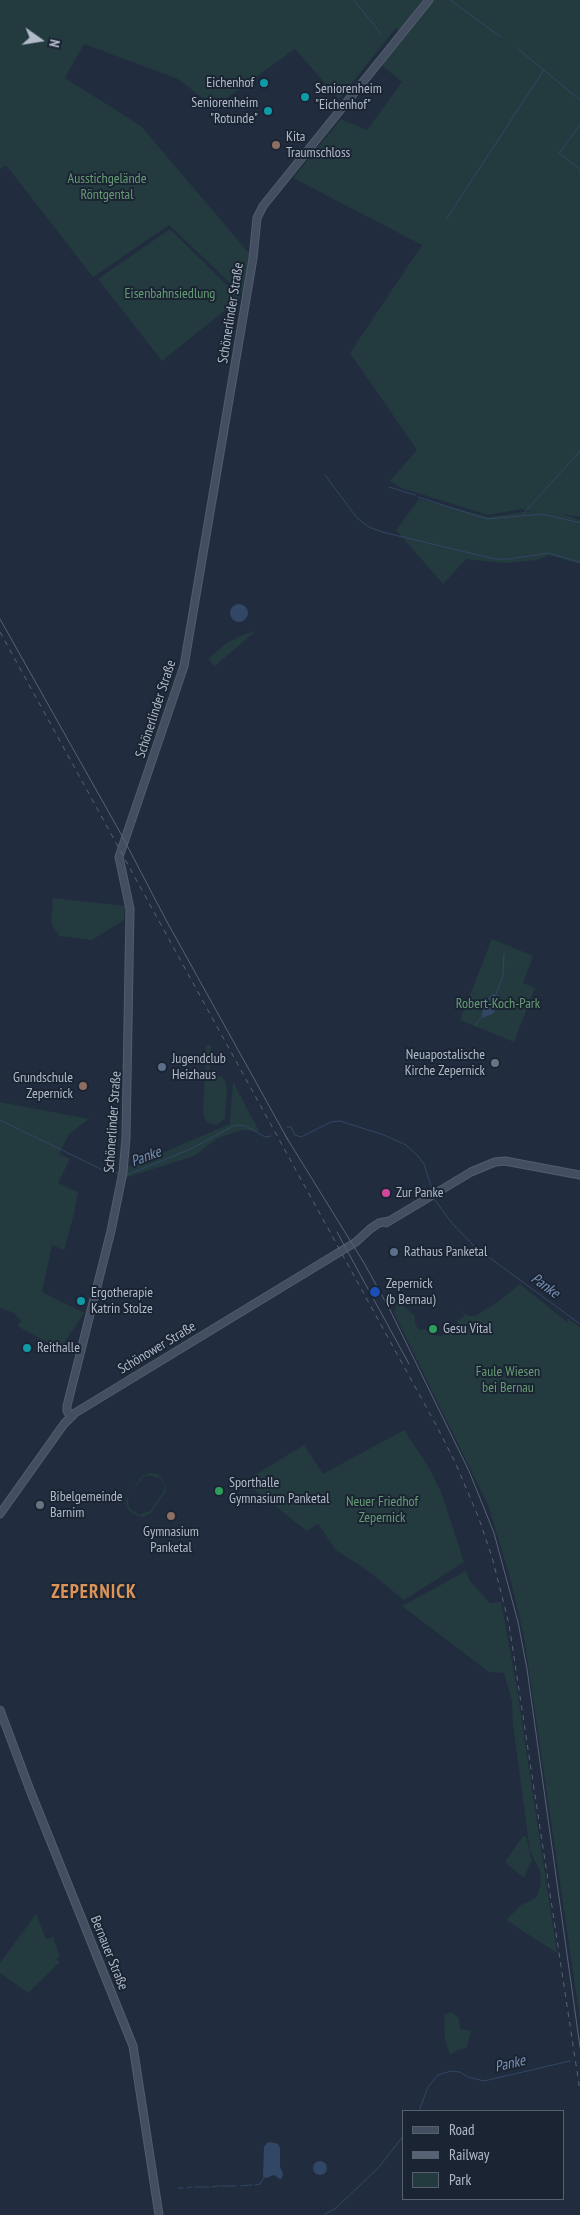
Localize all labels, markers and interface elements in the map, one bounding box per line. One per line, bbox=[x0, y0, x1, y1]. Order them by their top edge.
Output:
north arrow bbox=[15, 15, 65, 65]
text: N bbox=[45, 38, 64, 49]
place label: Eichenhof bbox=[206, 75, 254, 91]
marker: Eichenhof bbox=[258, 77, 270, 89]
place label: Seniorenheim "Eichenhof" bbox=[315, 81, 382, 114]
marker: Seniorenheim "Eichenhof" bbox=[299, 91, 311, 103]
place label: Seniorenheim "Rotunde" bbox=[191, 95, 258, 128]
marker: Seniorenheim "Rotunde" bbox=[262, 105, 274, 117]
place label: Kita Traumschloss bbox=[286, 129, 350, 162]
marker: Kita Traumschloss bbox=[270, 139, 282, 151]
park label: Ausstichgelände Röntgental bbox=[68, 171, 146, 203]
street label: Schönerlinder Straße bbox=[215, 261, 247, 365]
park label: Eisenbahnsiedlung bbox=[125, 286, 215, 302]
street label: Schönerlinder Straße bbox=[132, 658, 180, 760]
park label: Robert-Koch-Park bbox=[456, 996, 540, 1012]
place label: Neuapostalische Kirche Zepernick bbox=[405, 1047, 485, 1080]
place label: Jugendclub Heizhaus bbox=[172, 1051, 226, 1084]
marker: Neuapostalische Kirche Zepernick bbox=[489, 1057, 501, 1069]
marker: Jugendclub Heizhaus bbox=[156, 1061, 168, 1073]
place label: Grundschule Zepernick bbox=[13, 1070, 73, 1102]
street label: Schönerlinder Straße bbox=[101, 1071, 125, 1173]
marker: Grundschule Zepernick bbox=[77, 1080, 89, 1092]
water label: Panke bbox=[128, 1143, 164, 1171]
place label: Zur Panke bbox=[396, 1185, 444, 1201]
marker: Zur Panke bbox=[380, 1187, 392, 1199]
place label: Rathaus Panketal bbox=[404, 1244, 487, 1260]
marker: Rathaus Panketal bbox=[388, 1246, 400, 1258]
water label: Panke bbox=[527, 1270, 563, 1302]
place label: Zepernick (b Bernau) bbox=[386, 1276, 436, 1308]
place label: Ergotherapie Katrin Stolze bbox=[91, 1285, 153, 1318]
marker: Zepernick (b Bernau) bbox=[368, 1285, 382, 1299]
marker: Ergotherapie Katrin Stolze bbox=[75, 1295, 87, 1307]
street label: Schönower Straße bbox=[115, 1318, 199, 1378]
place label: Gesu Vital bbox=[443, 1321, 492, 1337]
marker: Gesu Vital bbox=[427, 1323, 439, 1335]
place label: Reithalle bbox=[37, 1340, 80, 1356]
marker: Reithalle bbox=[21, 1342, 33, 1354]
park label: Faule Wiesen bei Bernau bbox=[476, 1364, 540, 1396]
place label: Sporthalle Gymnasium Panketal bbox=[229, 1475, 329, 1508]
marker: Sporthalle Gymnasium Panketal bbox=[213, 1485, 225, 1497]
place label: Bibelgemeinde Barnim bbox=[50, 1489, 123, 1521]
park label: Neuer Friedhof Zepernick bbox=[346, 1494, 418, 1526]
marker: Bibelgemeinde Barnim bbox=[34, 1499, 46, 1511]
marker: Gymnasium Panketal bbox=[165, 1510, 177, 1522]
place label: Gymnasium Panketal bbox=[143, 1524, 199, 1556]
district label: ZEPERNICK bbox=[50, 1582, 138, 1604]
street label: Bernauer Straße bbox=[87, 1913, 131, 1993]
water label: Panke bbox=[493, 2052, 527, 2076]
legend bbox=[402, 2110, 565, 2200]
text: Road bbox=[449, 2120, 475, 2139]
text: Railway bbox=[449, 2145, 489, 2164]
text: Park bbox=[449, 2170, 471, 2189]

